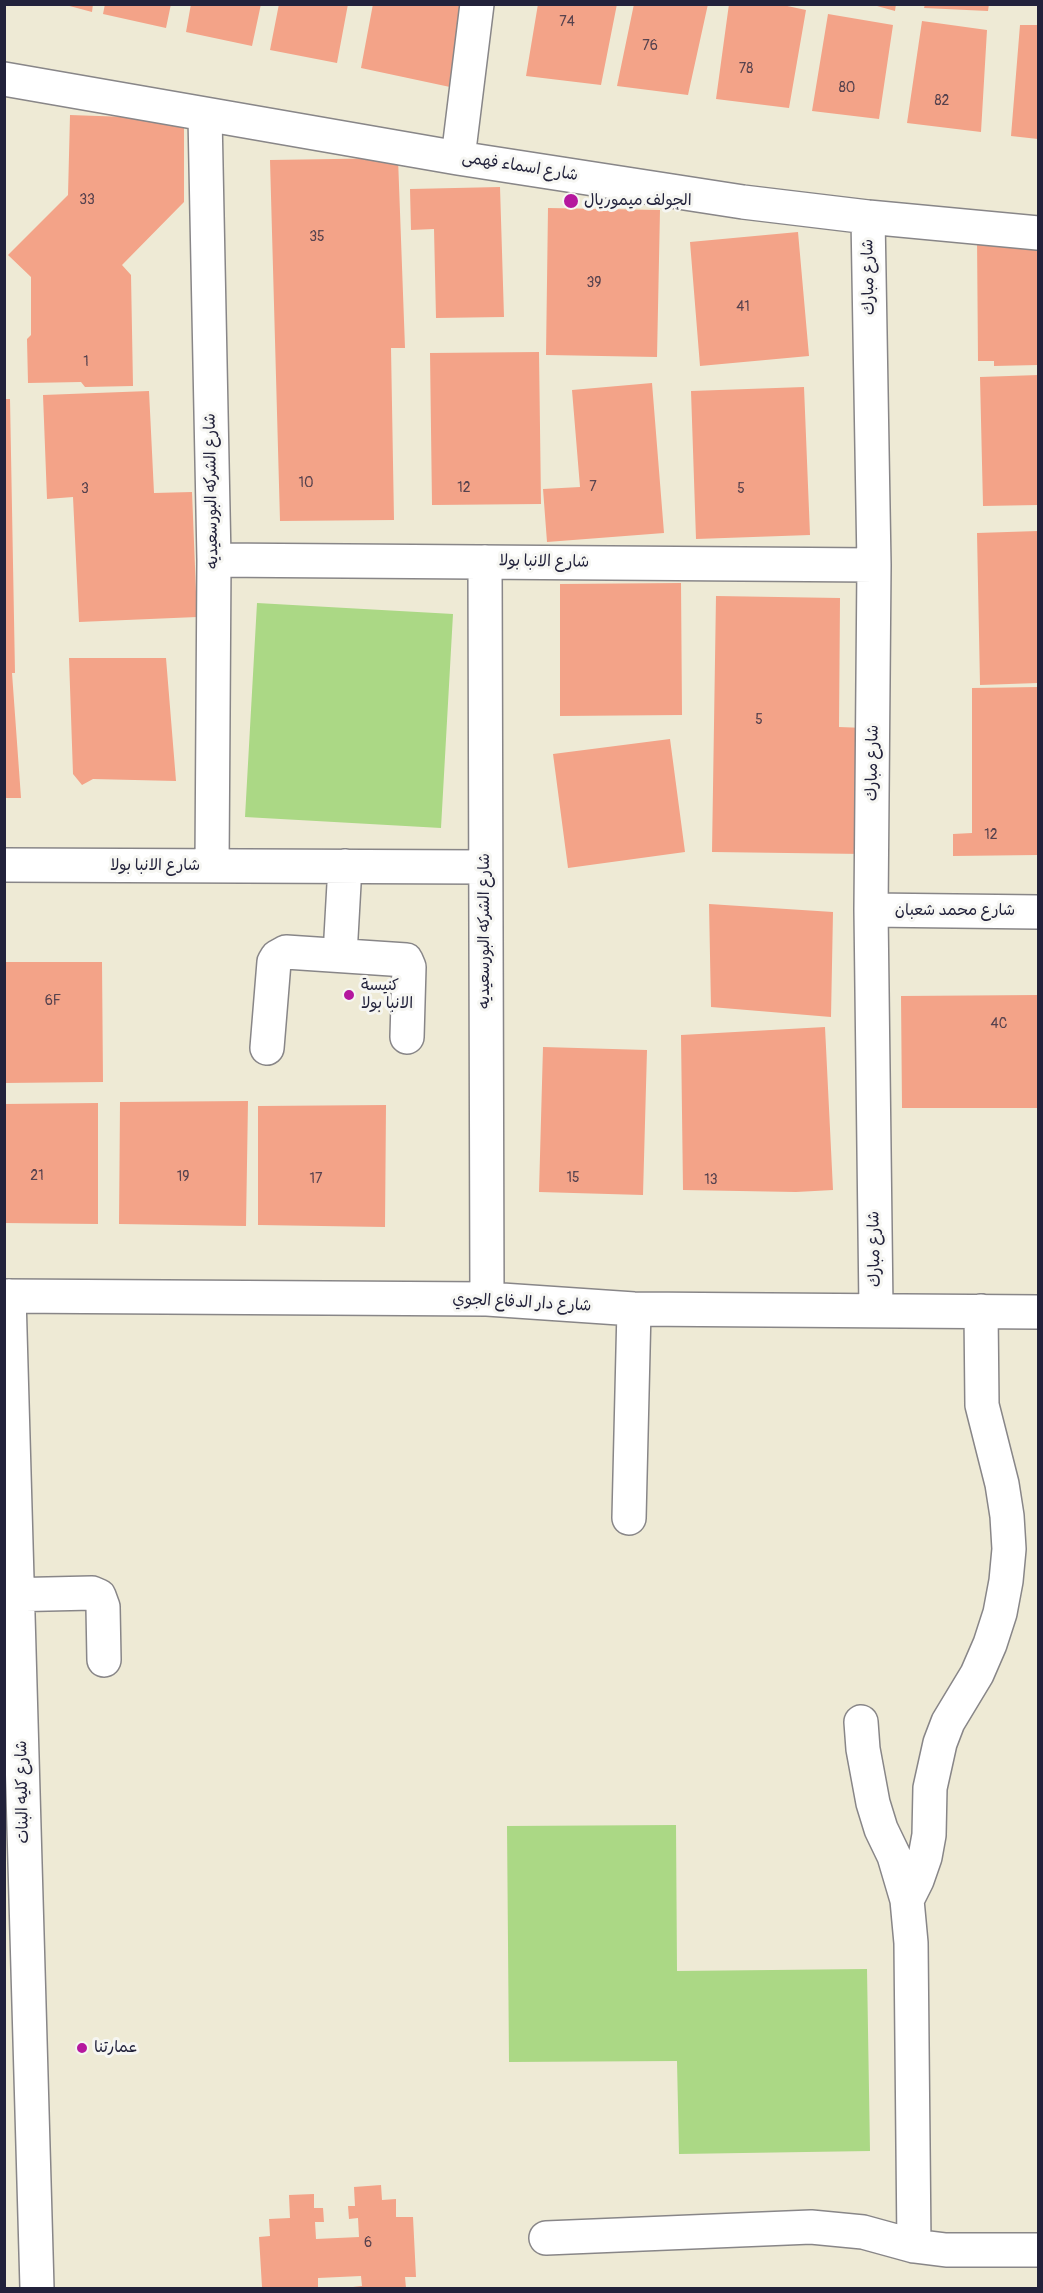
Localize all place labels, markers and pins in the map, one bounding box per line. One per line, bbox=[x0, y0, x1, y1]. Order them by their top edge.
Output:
place label: الجولف ميموريال bbox=[584, 191, 692, 211]
marker: الجولف ميموريال bbox=[562, 192, 580, 210]
place label: كنيسة الانبا بولا bbox=[361, 976, 413, 1014]
marker: كنيسة الانبا بولا bbox=[342, 988, 356, 1002]
place label: عمارتنا bbox=[94, 2038, 138, 2058]
marker: عمارتنا bbox=[75, 2041, 89, 2055]

